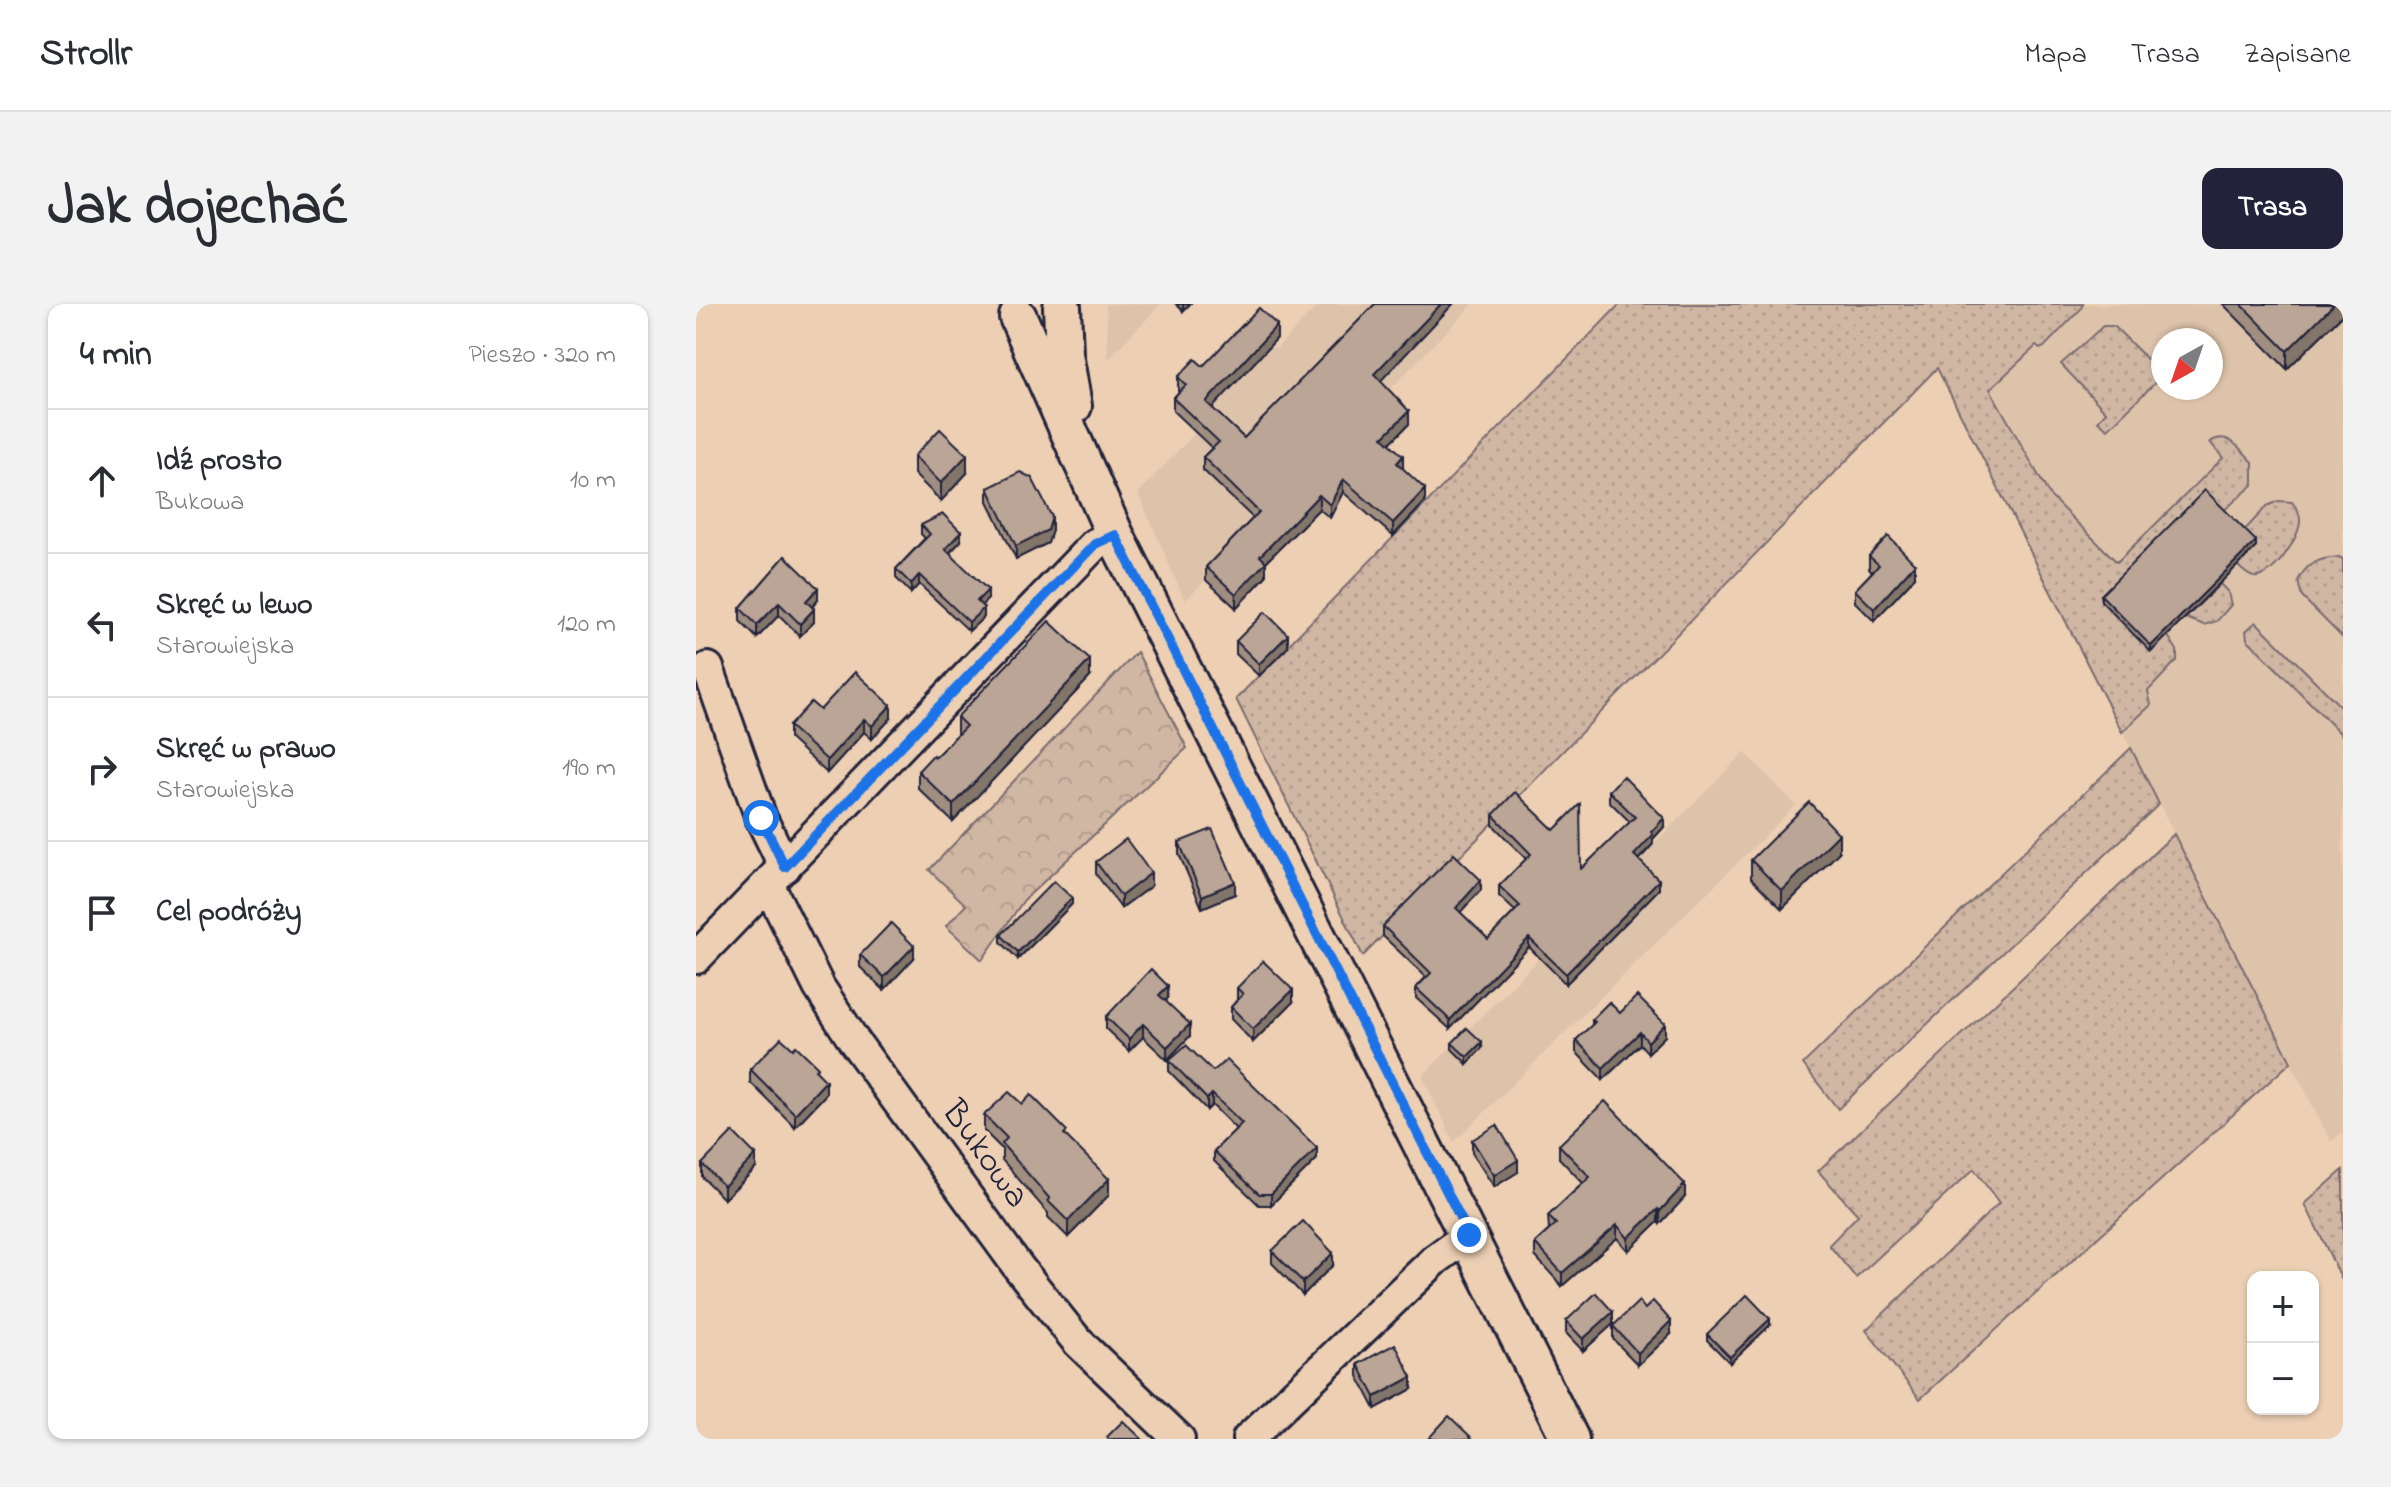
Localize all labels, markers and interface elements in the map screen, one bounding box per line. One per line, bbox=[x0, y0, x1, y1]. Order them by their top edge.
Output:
text: Strollr bbox=[40, 27, 132, 83]
text: Mapa bbox=[2024, 35, 2087, 76]
text: Trasa bbox=[2131, 35, 2200, 76]
text: Zapisane bbox=[2244, 35, 2351, 76]
text: Jak dojechać bbox=[48, 168, 346, 249]
button: Trasa bbox=[2202, 168, 2343, 249]
north arrow bbox=[2151, 328, 2223, 400]
text: 4 min bbox=[80, 331, 152, 381]
text: Pieszo · 320 m bbox=[468, 337, 616, 375]
text: Idź prosto bbox=[156, 440, 282, 484]
icon: ahead bbox=[80, 459, 124, 503]
text: 10 m bbox=[570, 462, 616, 500]
text: Bukowa bbox=[156, 484, 244, 522]
text: Skręć w lewo bbox=[156, 584, 313, 628]
icon: left bbox=[80, 603, 124, 647]
text: 120 m bbox=[557, 606, 616, 644]
text: Starowiejska bbox=[156, 628, 294, 666]
text: Skręć w prawo bbox=[156, 728, 336, 772]
icon: right bbox=[80, 747, 124, 791]
text: 190 m bbox=[562, 750, 616, 788]
text: Starowiejska bbox=[156, 772, 294, 810]
route start bbox=[743, 800, 779, 836]
icon: arrive bbox=[80, 891, 124, 935]
text: Cel podróży bbox=[156, 891, 301, 935]
street label: Bukowa bbox=[926, 1089, 1041, 1220]
route end bbox=[1451, 1217, 1487, 1253]
map controls bbox=[2247, 1271, 2319, 1415]
button: + bbox=[2247, 1271, 2319, 1343]
button: − bbox=[2247, 1343, 2319, 1415]

